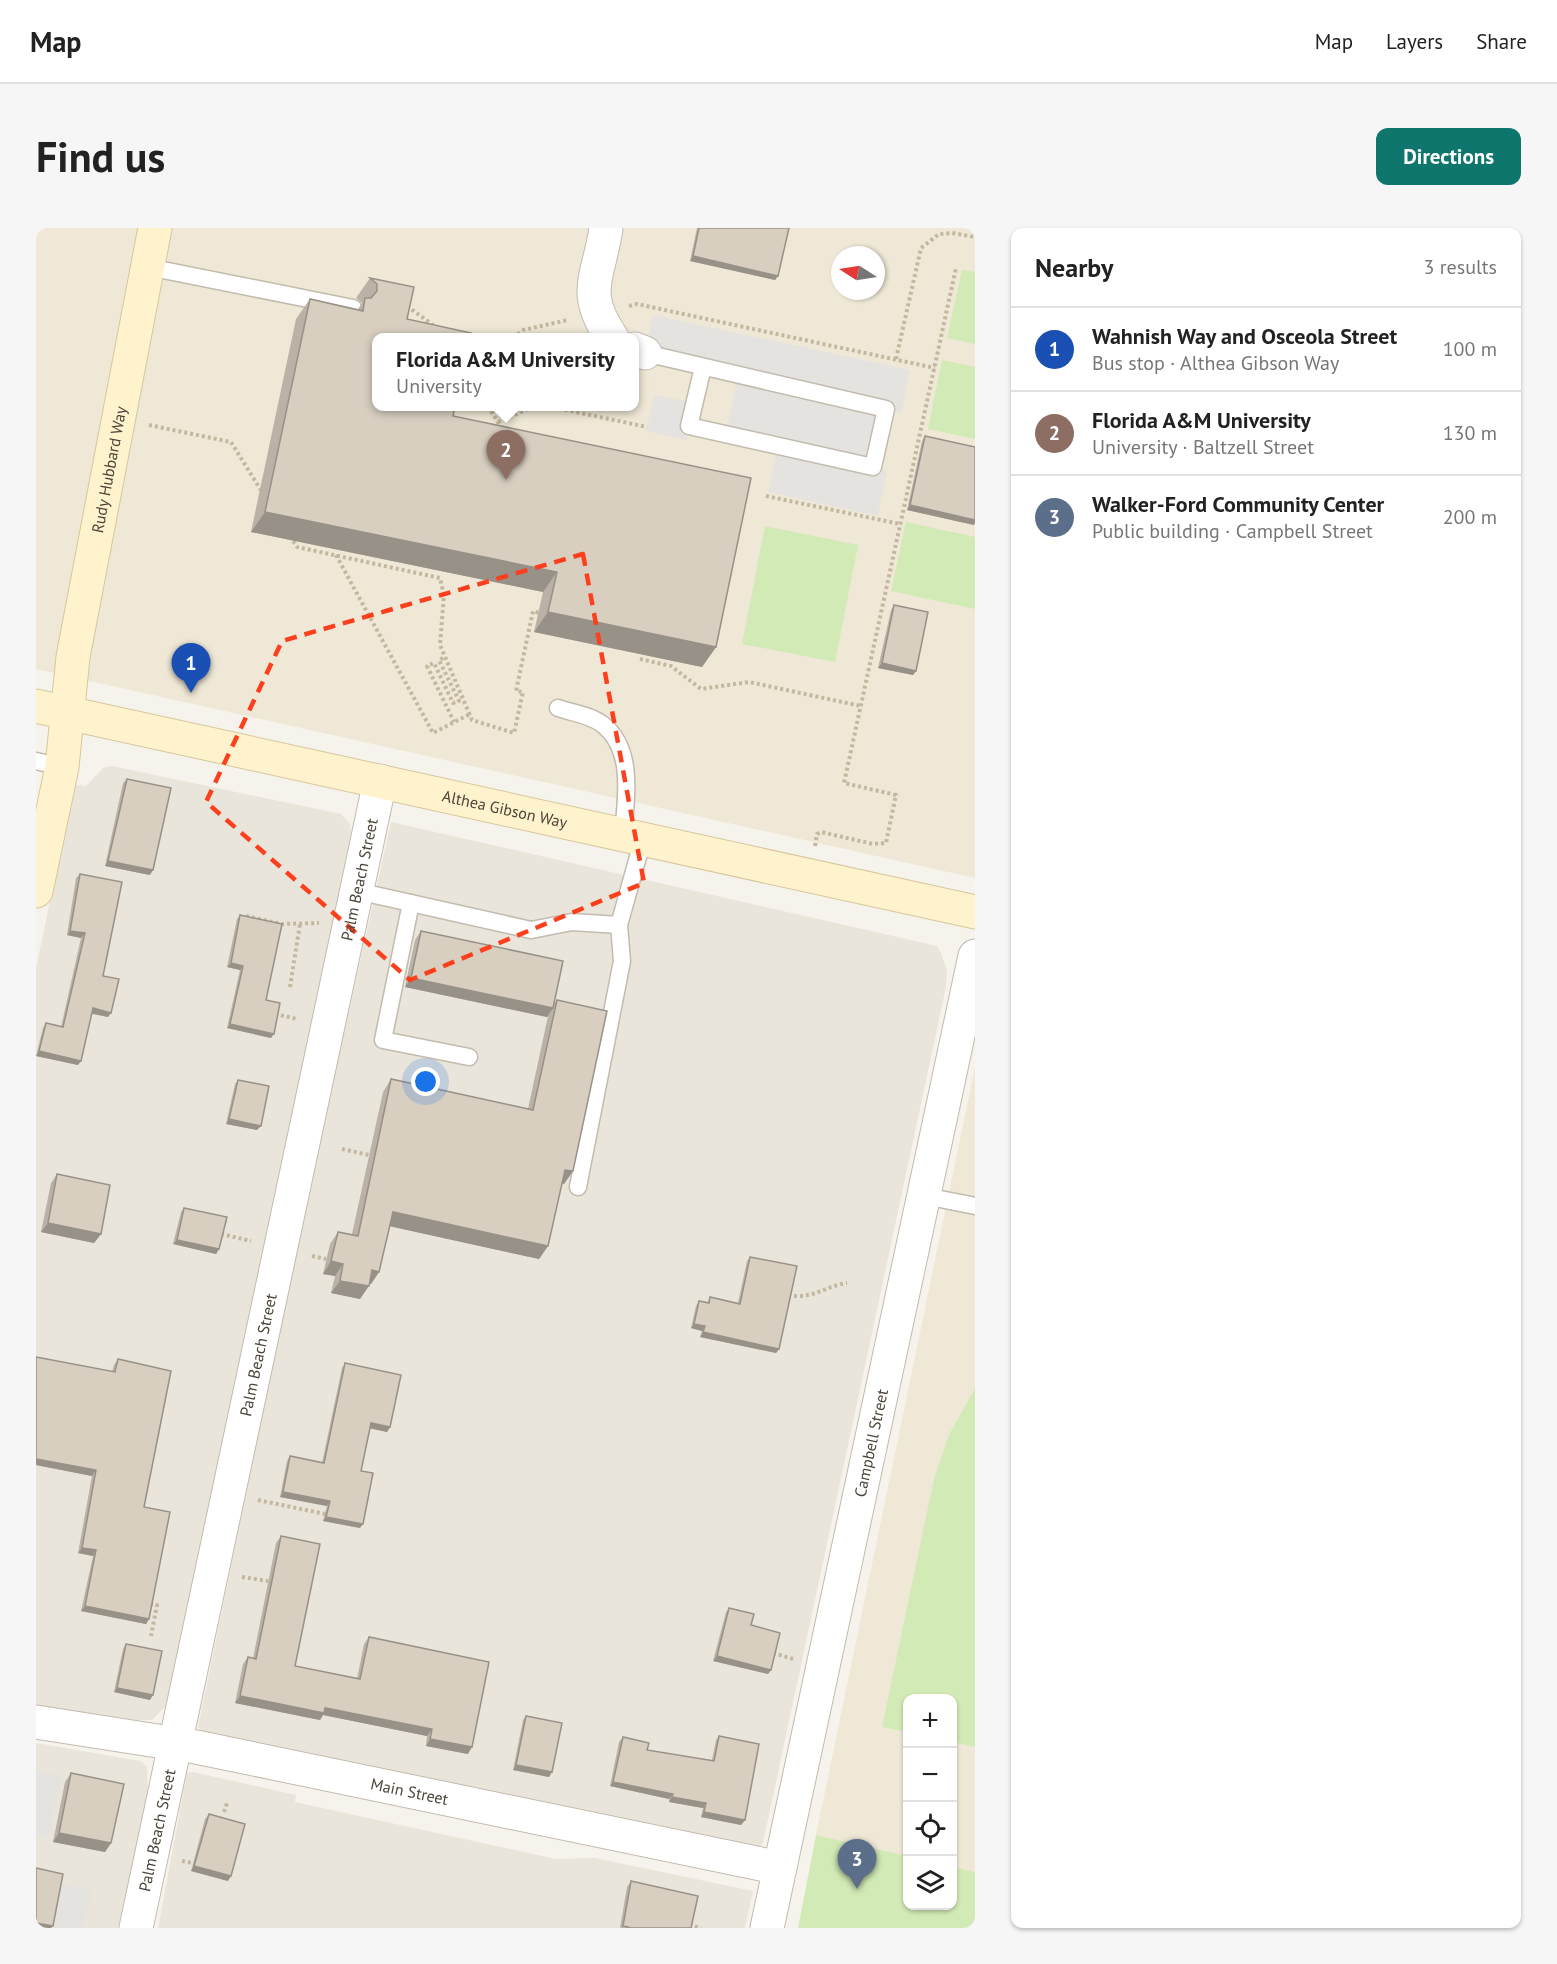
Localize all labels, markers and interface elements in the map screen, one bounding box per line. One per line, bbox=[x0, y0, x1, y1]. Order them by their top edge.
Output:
text: Map bbox=[30, 23, 81, 60]
text: Map bbox=[1315, 28, 1353, 55]
text: Layers bbox=[1386, 28, 1443, 55]
text: Share bbox=[1476, 28, 1527, 55]
button: Directions bbox=[1376, 128, 1521, 185]
text: Find us bbox=[36, 129, 165, 184]
north arrow bbox=[831, 246, 885, 300]
text: Nearby bbox=[1035, 251, 1113, 284]
text: 3 results bbox=[1424, 254, 1497, 280]
text: Wahnish Way and Osceola Street bbox=[1092, 322, 1397, 350]
popup bbox=[372, 333, 639, 411]
text: 1 bbox=[1049, 336, 1060, 362]
text: 100 m bbox=[1443, 336, 1497, 362]
text: Florida A&M University bbox=[396, 345, 615, 373]
text: Bus stop · Althea Gibson Way bbox=[1092, 350, 1339, 376]
text: University bbox=[396, 373, 482, 399]
street label: Rudy Hubbard Way bbox=[87, 404, 131, 535]
text: Florida A&M University bbox=[1092, 406, 1311, 434]
text: 2 bbox=[1049, 420, 1060, 446]
text: 130 m bbox=[1443, 420, 1497, 446]
pin: 2 bbox=[486, 430, 526, 480]
text: University · Baltzell Street bbox=[1092, 434, 1314, 460]
text: Walker-Ford Community Center bbox=[1092, 490, 1384, 518]
text: 3 bbox=[1049, 504, 1060, 530]
text: 200 m bbox=[1443, 504, 1497, 530]
text: Public building · Campbell Street bbox=[1092, 518, 1373, 544]
pin: 1 bbox=[172, 644, 210, 693]
street label: Althea Gibson Way bbox=[440, 785, 570, 832]
street label: Palm Beach Street bbox=[336, 816, 382, 943]
your location bbox=[411, 1067, 440, 1096]
street label: Palm Beach Street bbox=[235, 1291, 281, 1418]
street label: Campbell Street bbox=[850, 1387, 892, 1499]
map controls bbox=[903, 1694, 957, 1910]
button: + bbox=[903, 1694, 957, 1748]
button: − bbox=[903, 1748, 957, 1802]
street label: Palm Beach Street bbox=[134, 1766, 180, 1893]
street label: Main Street bbox=[369, 1773, 451, 1809]
button: locate bbox=[903, 1802, 957, 1856]
pin: 3 bbox=[838, 1840, 876, 1889]
button: layers bbox=[903, 1856, 957, 1910]

